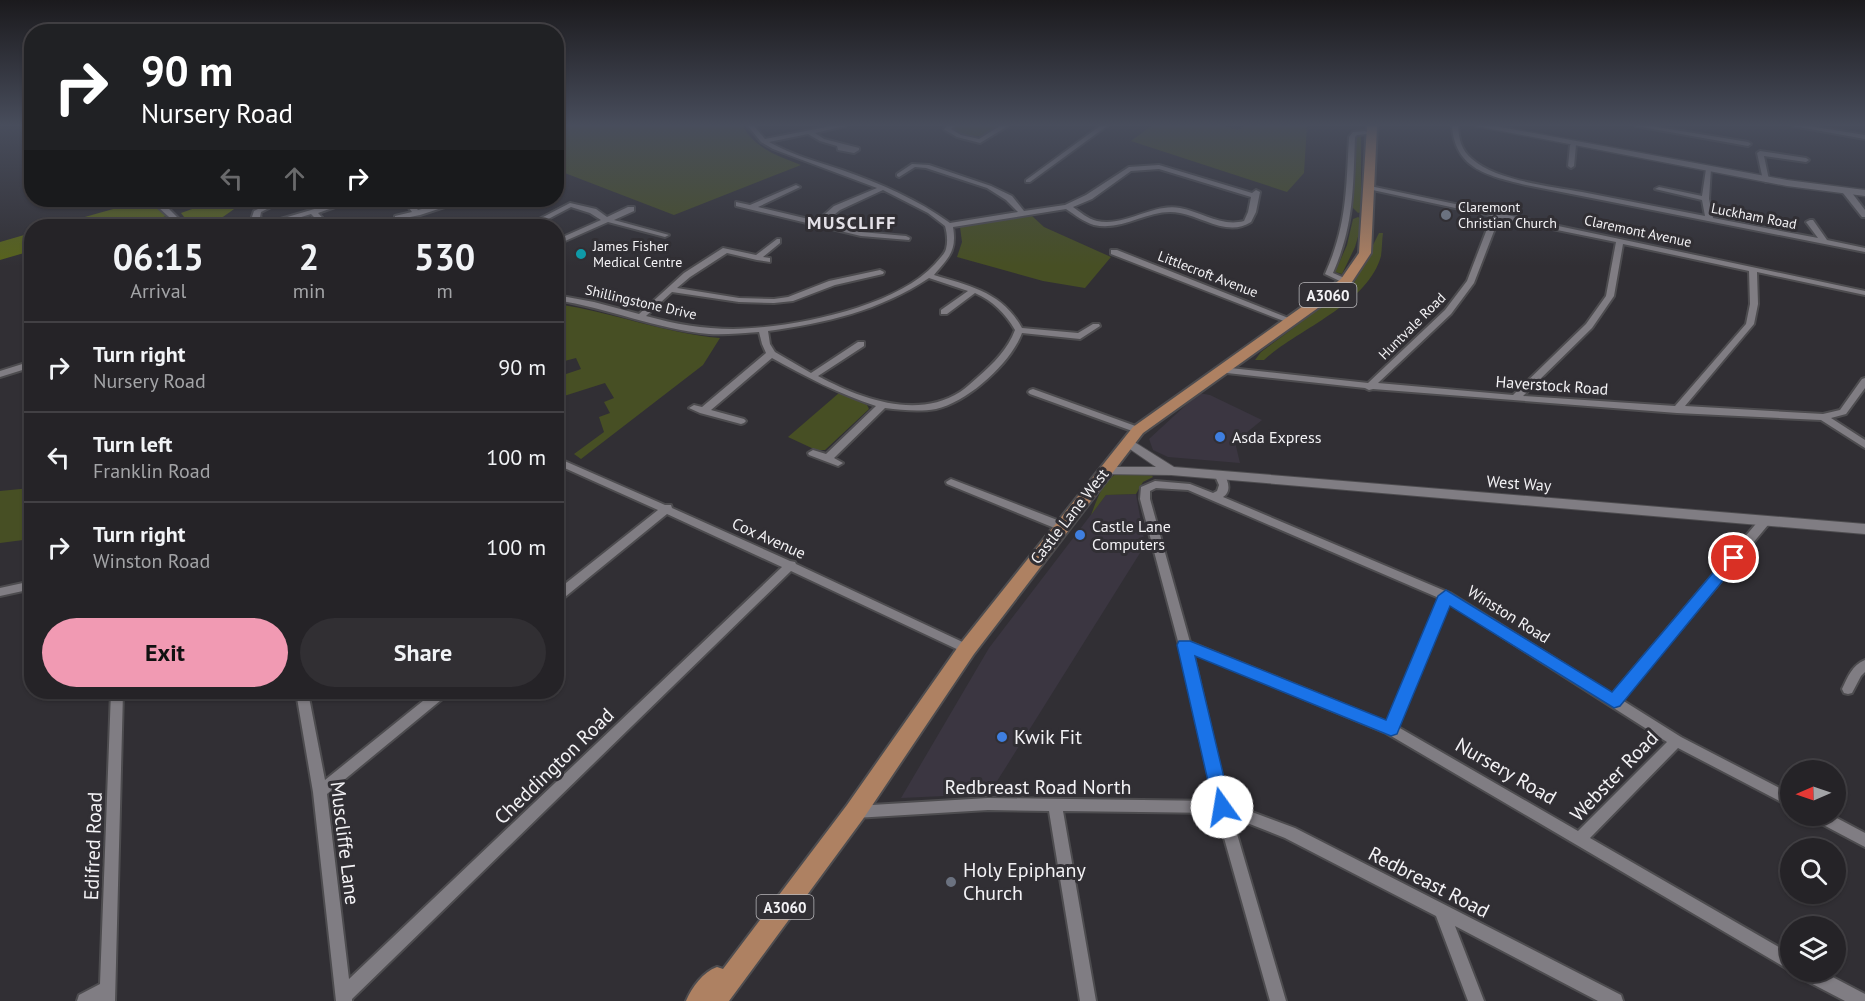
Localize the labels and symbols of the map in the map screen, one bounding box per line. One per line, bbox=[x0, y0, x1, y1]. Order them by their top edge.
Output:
place label: Claremont Christian Church bbox=[1458, 198, 1557, 232]
street label: Luckham Road bbox=[1710, 199, 1798, 233]
marker: Claremont Christian Church bbox=[1439, 208, 1453, 222]
district label: MUSCLIFF bbox=[807, 211, 897, 234]
street label: Claremont Avenue bbox=[1583, 211, 1693, 251]
place label: James Fisher Medical Centre bbox=[592, 237, 682, 271]
marker: James Fisher Medical Centre bbox=[574, 247, 588, 261]
street label: Littlecroft Avenue bbox=[1155, 247, 1261, 301]
street label: Shillingstone Drive bbox=[584, 280, 698, 324]
road number: A3060 bbox=[1300, 283, 1356, 307]
street label: Huntvale Road bbox=[1375, 289, 1449, 363]
street label: Haverstock Road bbox=[1495, 371, 1609, 399]
place label: Asda Express bbox=[1232, 427, 1322, 447]
marker: Asda Express bbox=[1213, 430, 1227, 444]
street label: Castle Lane West bbox=[1026, 464, 1113, 568]
street label: West Way bbox=[1486, 471, 1553, 495]
street label: Cox Avenue bbox=[729, 513, 809, 563]
place label: Castle Lane Computers bbox=[1092, 516, 1171, 554]
marker: Castle Lane Computers bbox=[1073, 528, 1087, 542]
pin bbox=[1708, 532, 1759, 583]
street label: Winston Road bbox=[1464, 581, 1554, 647]
street label: Cheddington Road bbox=[489, 702, 619, 830]
place label: Kwik Fit bbox=[1014, 724, 1082, 750]
street label: Webster Road bbox=[1564, 725, 1664, 827]
marker: Kwik Fit bbox=[995, 730, 1009, 744]
street label: Nursery Road bbox=[1451, 732, 1561, 810]
north arrow bbox=[1780, 760, 1846, 826]
street label: Redbreast Road North bbox=[944, 774, 1132, 800]
position arrow bbox=[1190, 775, 1254, 839]
street label: Muscliffe Lane bbox=[325, 780, 365, 906]
street label: Edifred Road bbox=[78, 791, 108, 901]
street label: Redbreast Road bbox=[1364, 840, 1494, 924]
place label: Holy Epiphany Church bbox=[963, 857, 1086, 906]
marker: Holy Epiphany Church bbox=[944, 875, 958, 889]
road number: A3060 bbox=[756, 895, 814, 919]

